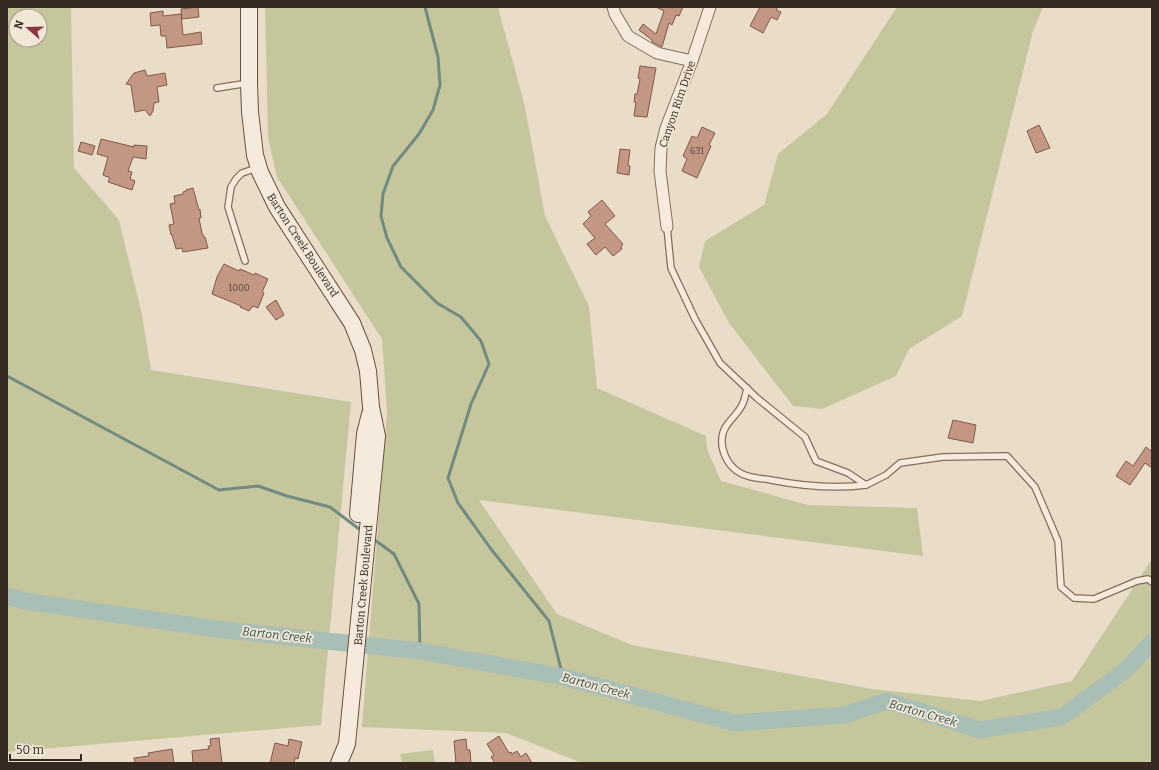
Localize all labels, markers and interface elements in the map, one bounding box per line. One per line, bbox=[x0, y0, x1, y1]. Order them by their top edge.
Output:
north arrow bbox=[8, 8, 48, 48]
text: N bbox=[12, 18, 27, 31]
street label: Canyon Rim Drive bbox=[657, 59, 698, 149]
house number: 631 bbox=[690, 146, 704, 156]
street label: Barton Creek Boulevard bbox=[264, 191, 341, 300]
house number: 1000 bbox=[229, 283, 250, 293]
street label: Barton Creek Boulevard bbox=[352, 524, 375, 646]
water label: Barton Creek bbox=[241, 624, 313, 646]
water label: Barton Creek bbox=[560, 670, 632, 702]
water label: Barton Creek bbox=[887, 697, 959, 730]
scale bar bbox=[10, 736, 81, 762]
text: 50 m bbox=[16, 743, 45, 757]

